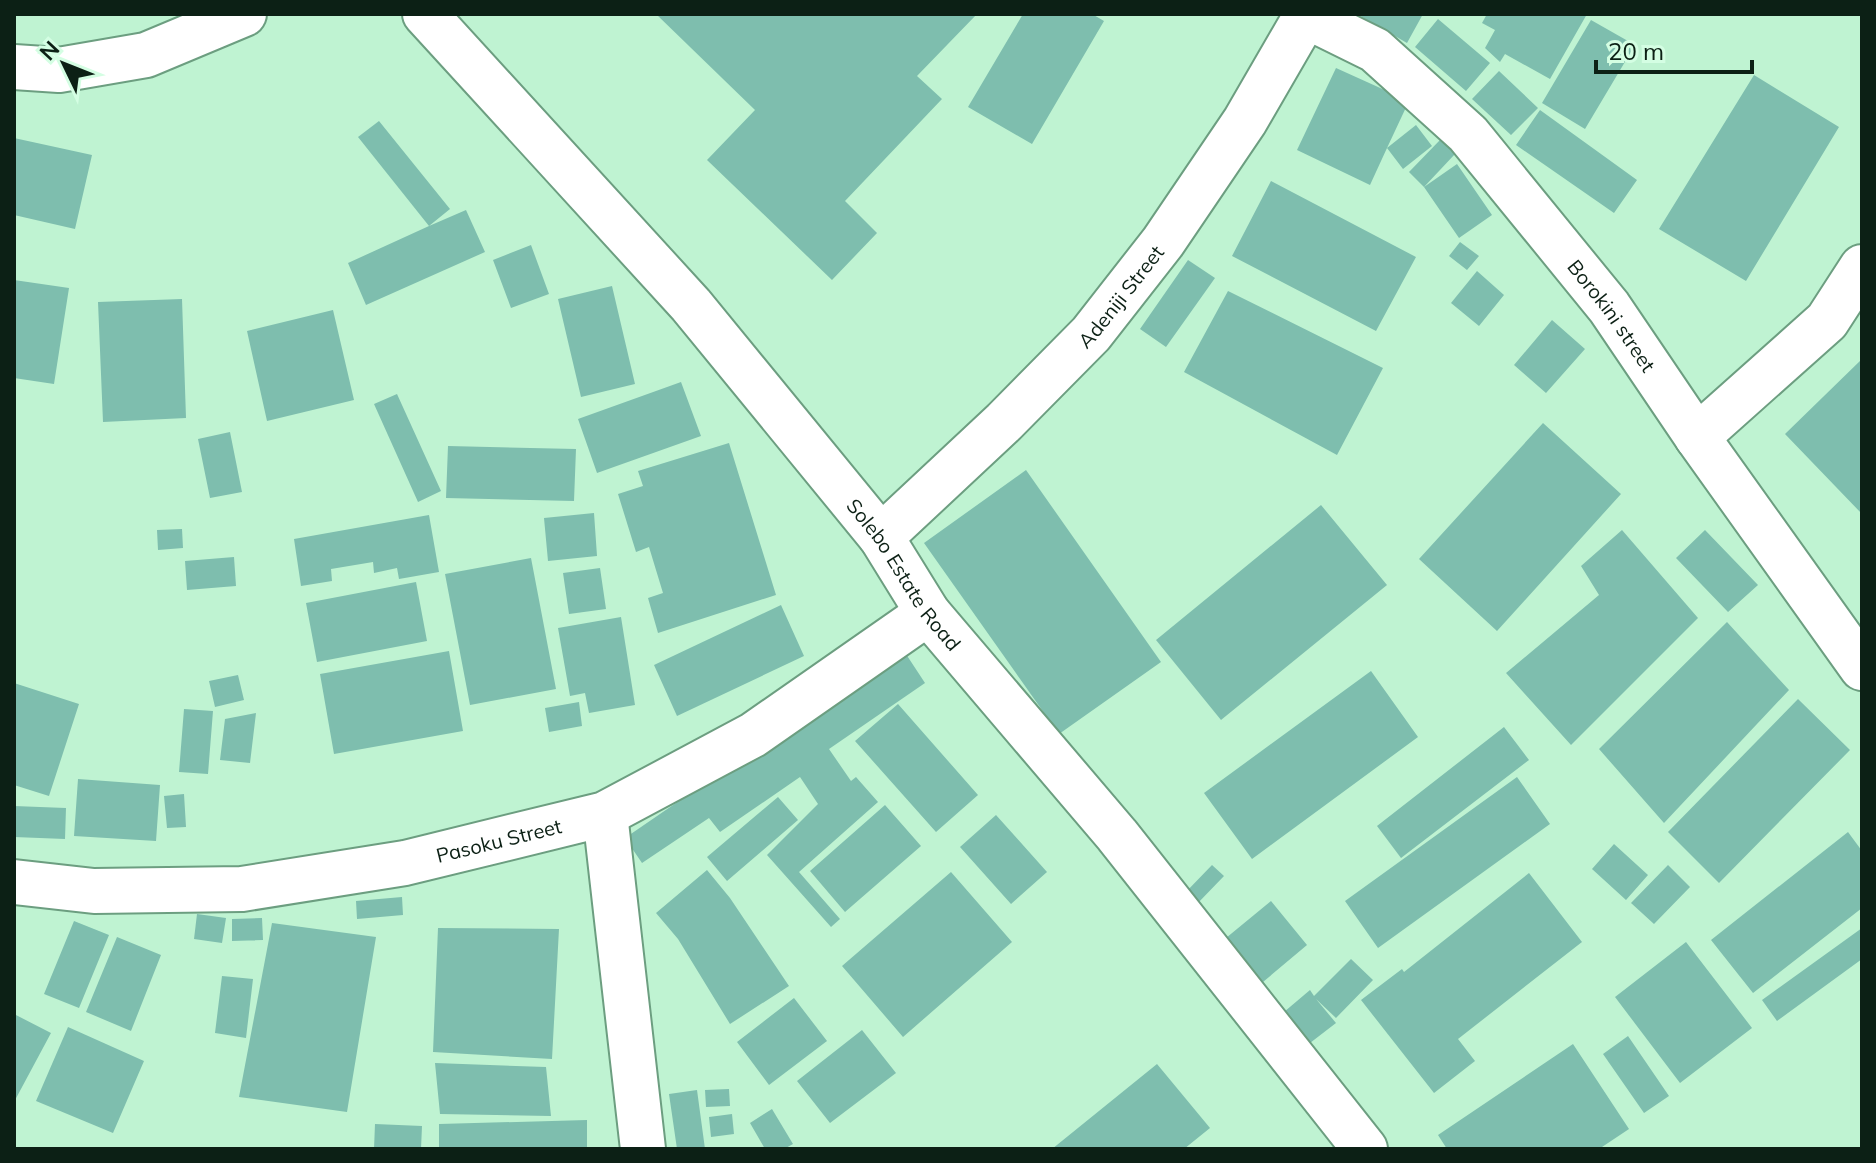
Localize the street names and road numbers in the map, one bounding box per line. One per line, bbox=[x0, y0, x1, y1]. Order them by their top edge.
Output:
street label: Adeniji Street bbox=[1072, 240, 1169, 353]
street label: Borokini street bbox=[1563, 254, 1661, 376]
street label: Solebo Estate Road bbox=[842, 493, 967, 655]
street label: Pasoku Street bbox=[433, 813, 564, 867]

